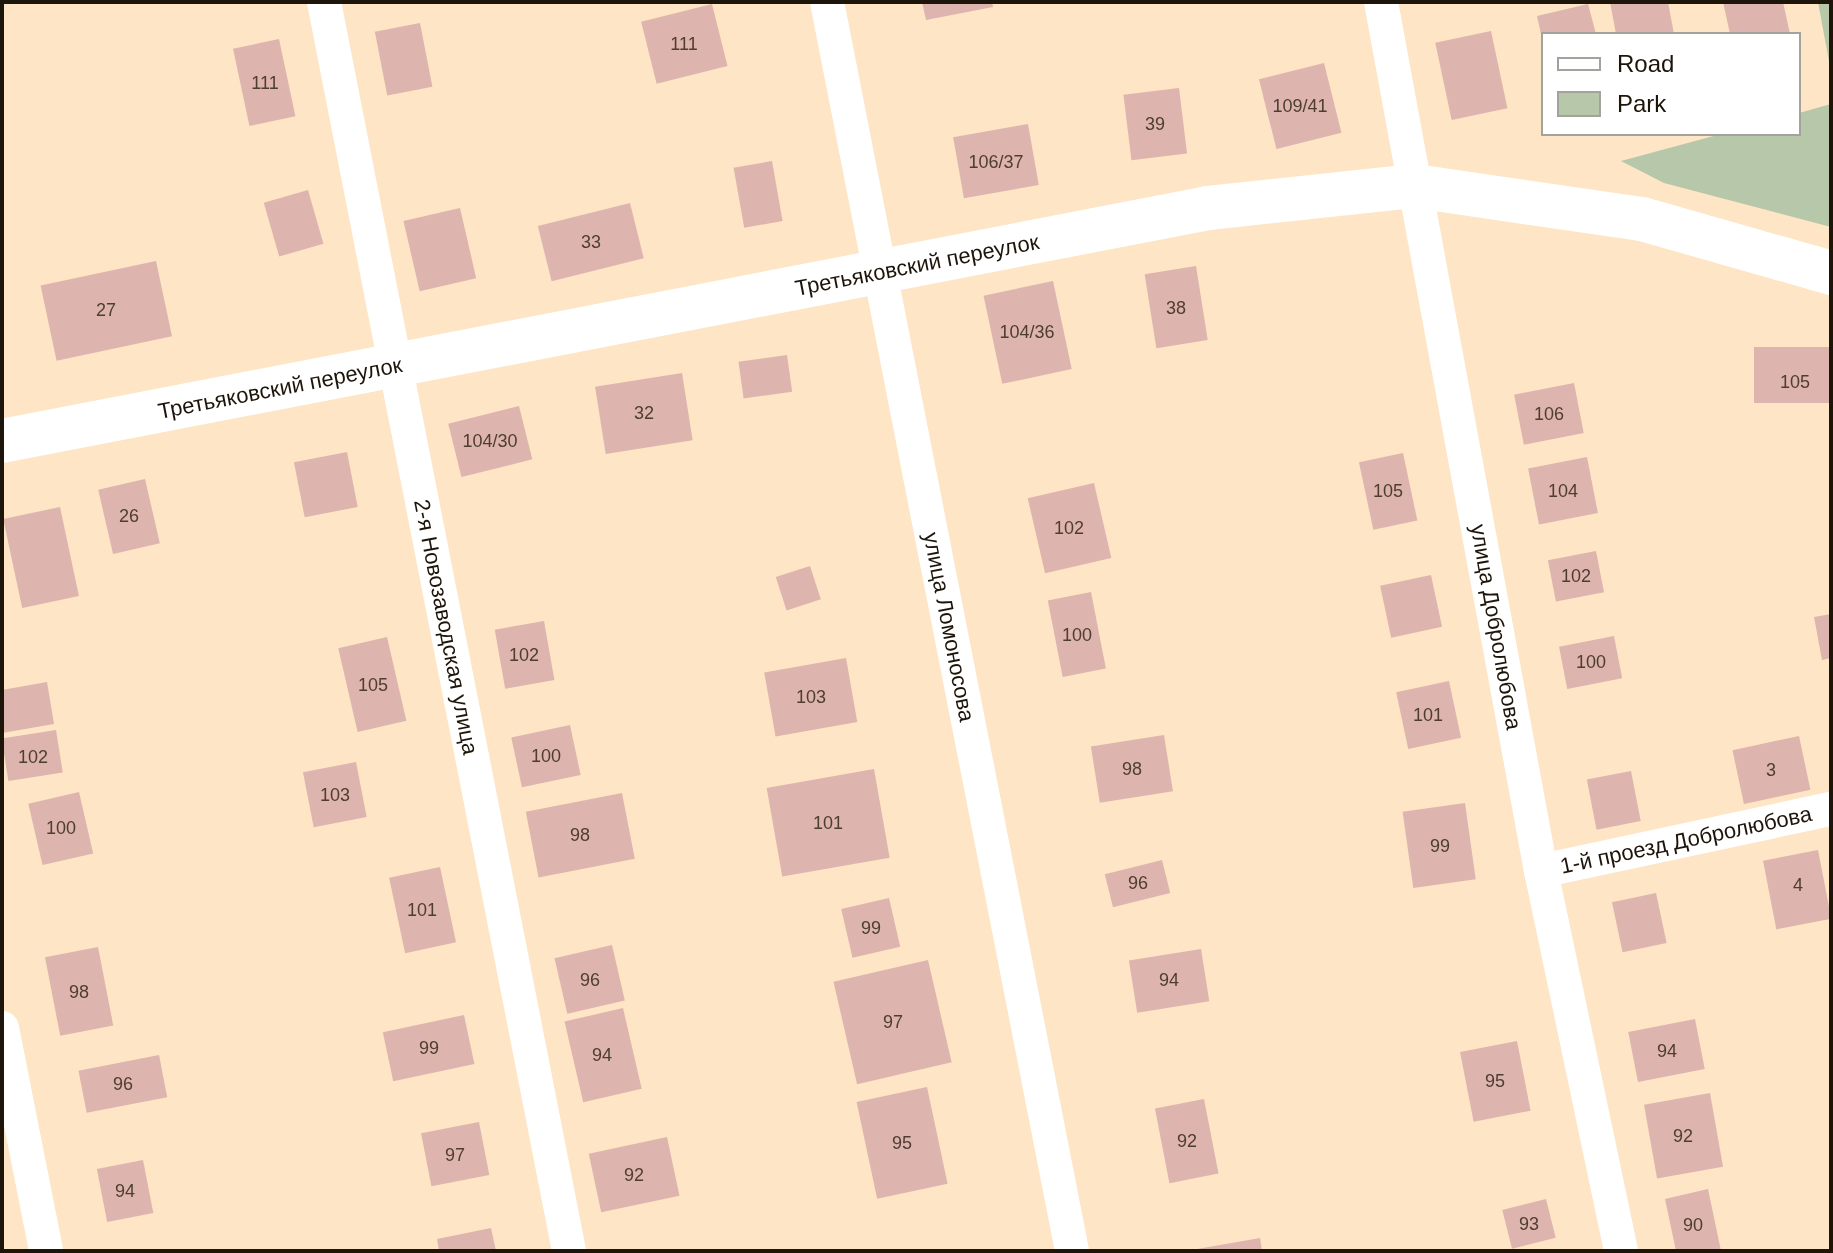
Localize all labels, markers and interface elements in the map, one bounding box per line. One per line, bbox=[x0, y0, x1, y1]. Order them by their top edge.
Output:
legend bbox=[1541, 32, 1801, 136]
house number: 111 bbox=[670, 33, 698, 55]
text: Road bbox=[1617, 50, 1674, 77]
house number: 111 bbox=[251, 72, 279, 94]
text: Park bbox=[1617, 90, 1666, 117]
house number: 109/41 bbox=[1272, 95, 1328, 117]
house number: 39 bbox=[1145, 113, 1165, 135]
house number: 106/37 bbox=[968, 151, 1024, 173]
street label: Третьяковский переулок bbox=[793, 228, 1041, 302]
house number: 33 bbox=[581, 231, 601, 253]
house number: 38 bbox=[1166, 297, 1186, 319]
house number: 27 bbox=[96, 299, 116, 321]
house number: 104/36 bbox=[999, 321, 1055, 343]
street label: Третьяковский переулок bbox=[156, 351, 404, 425]
house number: 105 bbox=[1780, 371, 1810, 393]
house number: 32 bbox=[634, 402, 654, 424]
house number: 106 bbox=[1534, 403, 1564, 425]
house number: 104/30 bbox=[462, 430, 518, 452]
house number: 105 bbox=[1373, 480, 1403, 502]
house number: 104 bbox=[1548, 480, 1578, 502]
street label: 2-я Новозаводская улица bbox=[408, 497, 484, 757]
house number: 26 bbox=[119, 505, 139, 527]
house number: 102 bbox=[1054, 517, 1084, 539]
street label: улица Добролюбова bbox=[1465, 522, 1527, 732]
street label: улица Ломоносова bbox=[918, 530, 980, 724]
house number: 102 bbox=[1561, 565, 1591, 587]
house number: 100 bbox=[1062, 624, 1092, 646]
house number: 102 bbox=[509, 644, 539, 666]
house number: 100 bbox=[1576, 651, 1606, 673]
house number: 105 bbox=[358, 674, 388, 696]
house number: 103 bbox=[796, 686, 826, 708]
house number: 101 bbox=[1413, 704, 1443, 726]
house number: 100 bbox=[531, 745, 561, 767]
house number: 102 bbox=[18, 746, 48, 768]
house number: 98 bbox=[1122, 758, 1142, 780]
house number: 3 bbox=[1766, 759, 1776, 781]
house number: 103 bbox=[320, 784, 350, 806]
street label: 1-й проезд Добролюбова bbox=[1558, 800, 1814, 880]
house number: 101 bbox=[813, 812, 843, 834]
house number: 100 bbox=[46, 817, 76, 839]
house number: 98 bbox=[570, 824, 590, 846]
house number: 99 bbox=[1430, 835, 1450, 857]
house number: 96 bbox=[1128, 872, 1148, 894]
house number: 4 bbox=[1793, 874, 1803, 896]
house number: 101 bbox=[407, 899, 437, 921]
house number: 99 bbox=[861, 917, 881, 939]
house number: 96 bbox=[580, 969, 600, 991]
house number: 94 bbox=[1159, 969, 1179, 991]
house number: 98 bbox=[69, 981, 89, 1003]
house number: 97 bbox=[883, 1011, 903, 1033]
house number: 99 bbox=[419, 1037, 439, 1059]
house number: 94 bbox=[1657, 1040, 1677, 1062]
house number: 94 bbox=[592, 1044, 612, 1066]
house number: 95 bbox=[1485, 1070, 1505, 1092]
house number: 96 bbox=[113, 1073, 133, 1095]
house number: 92 bbox=[1673, 1125, 1693, 1147]
house number: 92 bbox=[1177, 1130, 1197, 1152]
house number: 95 bbox=[892, 1132, 912, 1154]
house number: 97 bbox=[445, 1144, 465, 1166]
house number: 92 bbox=[624, 1164, 644, 1186]
house number: 94 bbox=[115, 1180, 135, 1202]
house number: 93 bbox=[1519, 1213, 1539, 1235]
house number: 90 bbox=[1683, 1214, 1703, 1236]

